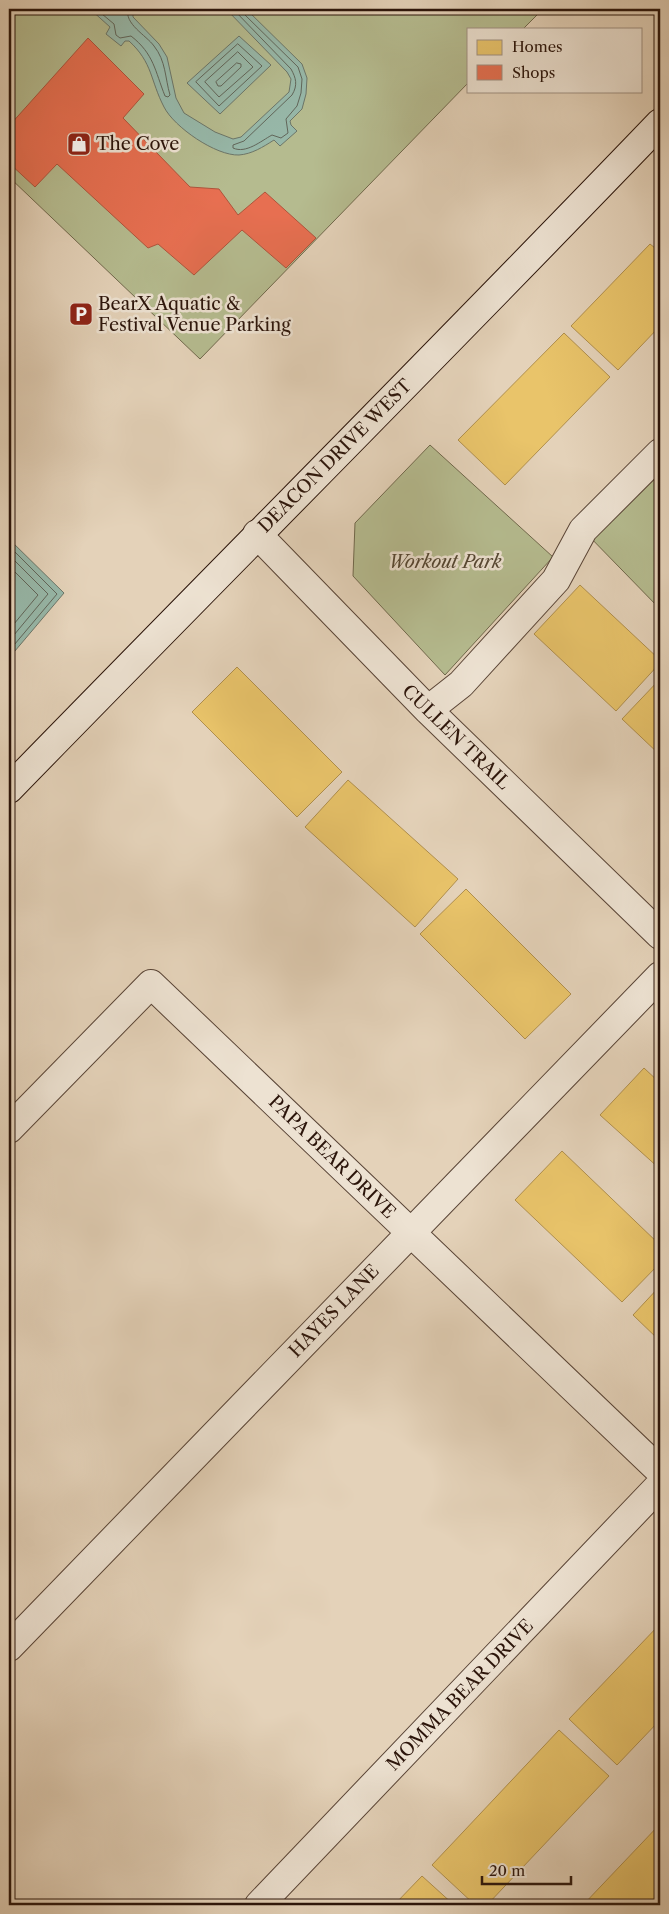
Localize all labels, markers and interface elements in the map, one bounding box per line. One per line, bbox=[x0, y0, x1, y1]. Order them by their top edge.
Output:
legend bbox=[467, 28, 642, 92]
text: Homes bbox=[512, 37, 563, 56]
text: Shops bbox=[512, 63, 555, 82]
shop icon: The Cove bbox=[66, 131, 92, 157]
place label: The Cove bbox=[96, 133, 179, 155]
place label: BearX Aquatic & Festival Venue Parking bbox=[98, 293, 291, 336]
parking icon: BearX Aquatic & Festival Venue Parking bbox=[68, 301, 94, 327]
street label: DEACON DRIVE WEST bbox=[254, 374, 417, 537]
park label: Workout Park bbox=[388, 551, 502, 573]
street label: CULLEN TRAIL bbox=[397, 680, 515, 794]
street label: PAPA BEAR DRIVE bbox=[264, 1091, 400, 1223]
street label: HAYES LANE bbox=[284, 1260, 384, 1362]
street label: MOMMA BEAR DRIVE bbox=[382, 1615, 538, 1775]
scale bar bbox=[482, 1854, 570, 1886]
text: 20 m bbox=[489, 1861, 525, 1880]

